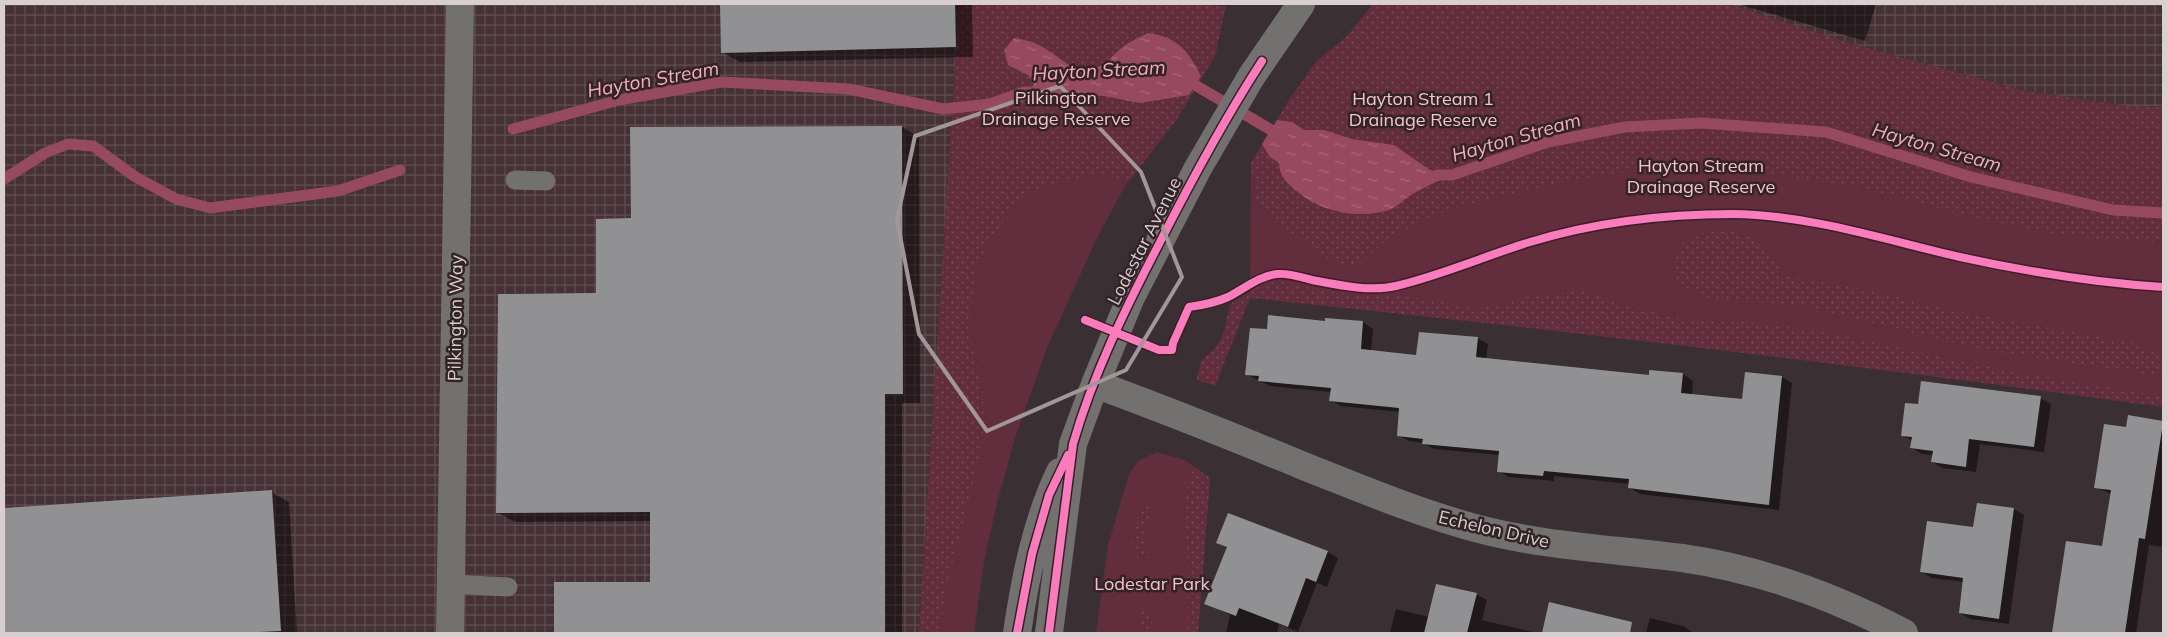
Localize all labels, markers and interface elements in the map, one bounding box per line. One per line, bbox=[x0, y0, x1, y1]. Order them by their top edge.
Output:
water label: Hayton Stream bbox=[1032, 55, 1166, 85]
water label: Hayton Stream bbox=[585, 56, 721, 102]
park label: Pilkington Drainage Reserve bbox=[982, 86, 1130, 130]
park label: Hayton Stream 1 Drainage Reserve bbox=[1349, 87, 1497, 131]
water label: Hayton Stream bbox=[1449, 107, 1583, 167]
water label: Hayton Stream bbox=[1870, 117, 2004, 177]
park label: Hayton Stream Drainage Reserve bbox=[1627, 154, 1775, 198]
street label: Lodestar Avenue bbox=[1102, 173, 1186, 309]
street label: Pilkington Way bbox=[442, 254, 468, 381]
street label: Echelon Drive bbox=[1436, 505, 1552, 553]
park label: Lodestar Park bbox=[1094, 572, 1211, 595]

